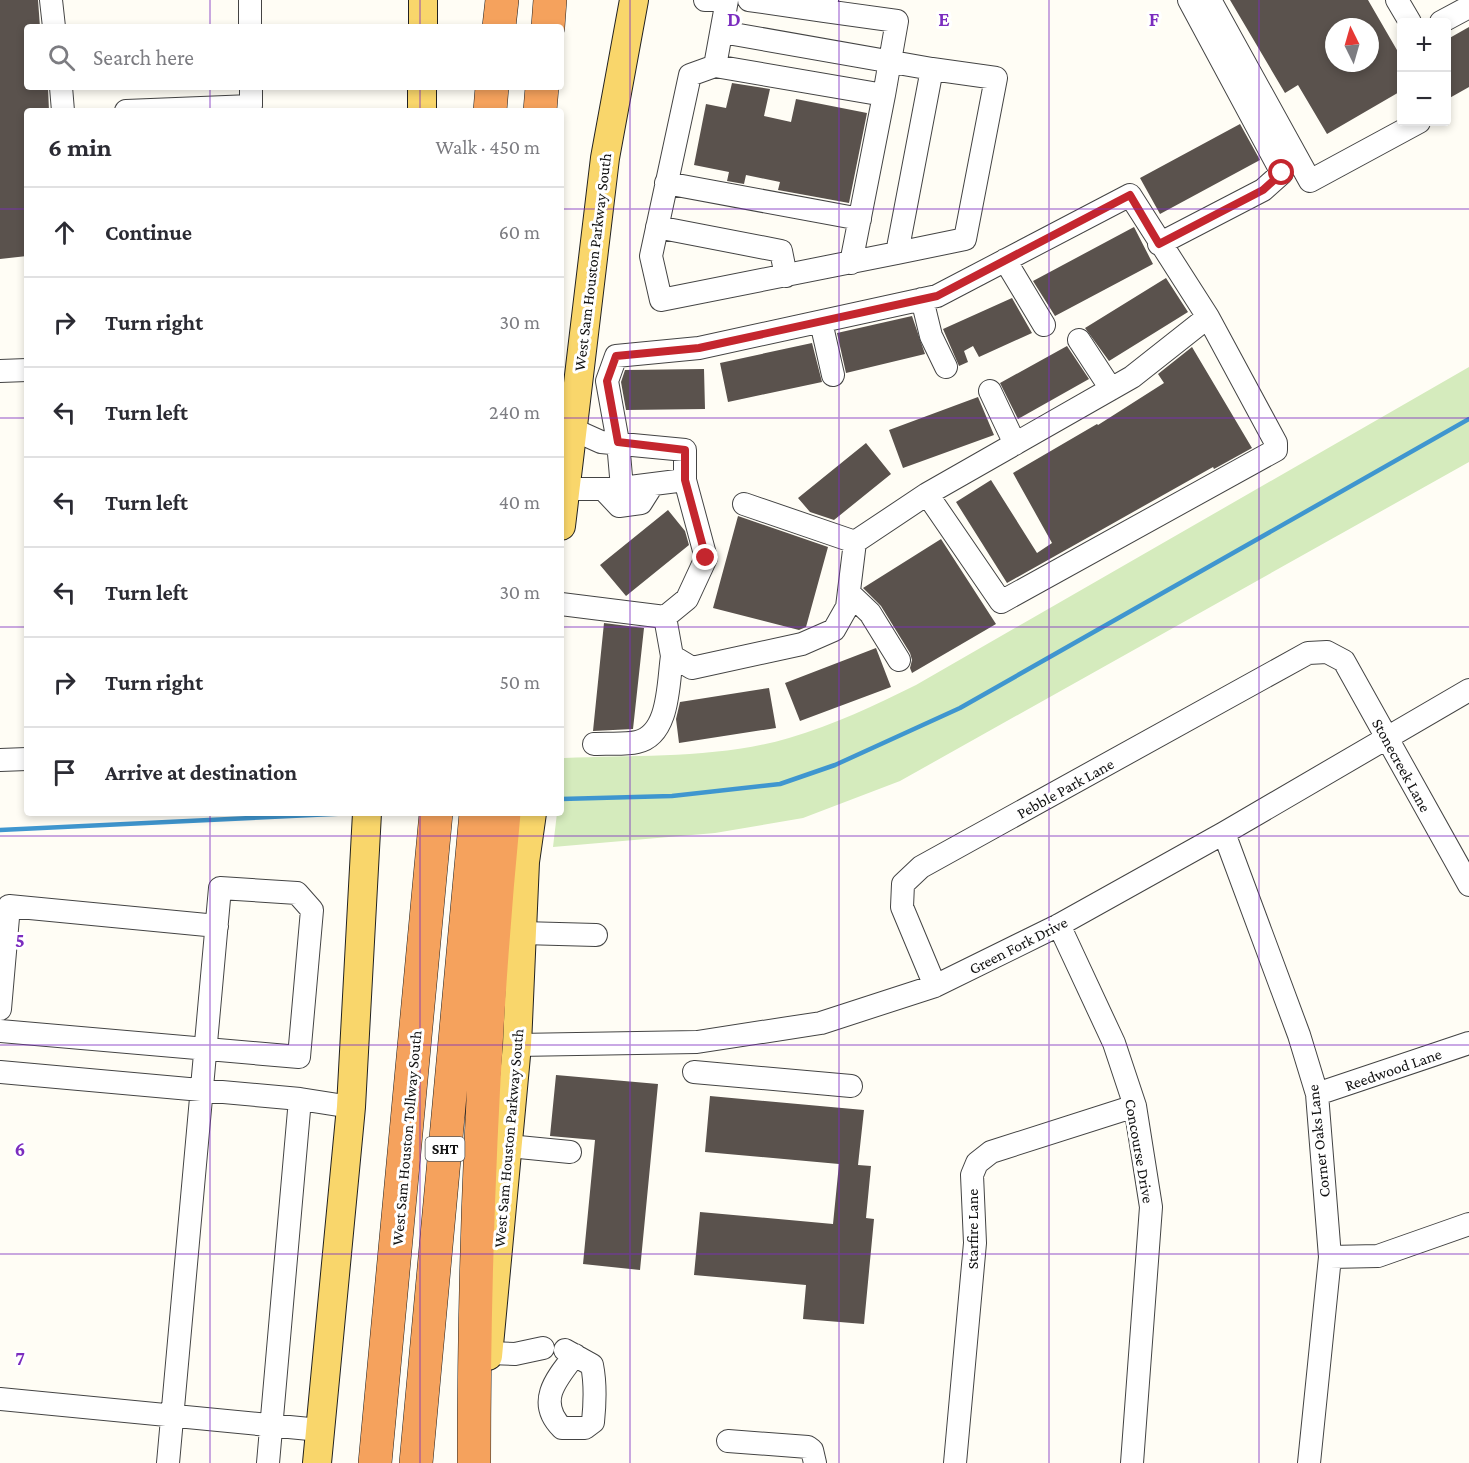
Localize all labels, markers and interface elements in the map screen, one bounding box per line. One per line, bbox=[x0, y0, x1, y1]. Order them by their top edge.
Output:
text: D bbox=[727, 8, 741, 30]
text: E bbox=[938, 8, 950, 30]
text: F bbox=[1149, 8, 1160, 30]
north arrow bbox=[1325, 18, 1379, 72]
map controls bbox=[1397, 18, 1451, 126]
button: + bbox=[1397, 18, 1451, 72]
search box bbox=[24, 24, 564, 90]
icon: search bbox=[45, 41, 78, 74]
text: Search here bbox=[93, 45, 194, 70]
button: − bbox=[1397, 72, 1451, 126]
text: 6 min bbox=[48, 133, 112, 162]
text: Walk · 450 m bbox=[435, 136, 540, 158]
street label: West Sam Houston Parkway South bbox=[571, 152, 615, 372]
route start bbox=[1268, 159, 1294, 185]
icon: ahead bbox=[48, 216, 81, 249]
text: Continue bbox=[105, 220, 192, 245]
text: 60 m bbox=[499, 221, 540, 243]
icon: right bbox=[48, 306, 81, 339]
text: Turn right bbox=[105, 310, 203, 335]
text: 30 m bbox=[499, 311, 540, 333]
icon: left bbox=[48, 396, 81, 429]
text: Turn left bbox=[105, 400, 188, 425]
text: 240 m bbox=[489, 401, 540, 423]
icon: left bbox=[48, 486, 81, 519]
text: Turn left bbox=[105, 490, 188, 515]
text: 40 m bbox=[499, 491, 540, 513]
route end bbox=[692, 544, 718, 570]
icon: left bbox=[48, 576, 81, 609]
text: Turn left bbox=[105, 580, 188, 605]
text: 30 m bbox=[499, 581, 540, 603]
icon: right bbox=[48, 666, 81, 699]
text: Turn right bbox=[105, 670, 203, 695]
text: 50 m bbox=[499, 671, 540, 693]
street label: Stonecreek Lane bbox=[1369, 716, 1434, 815]
street label: Pebble Park Lane bbox=[1014, 755, 1116, 822]
icon: arrive bbox=[48, 756, 81, 789]
text: Arrive at destination bbox=[105, 760, 297, 785]
street label: Green Fork Drive bbox=[966, 913, 1070, 977]
text: 5 bbox=[15, 929, 25, 951]
street label: West Sam Houston Parkway South bbox=[490, 1028, 528, 1248]
street label: West Sam Houston Tollway South bbox=[389, 1029, 425, 1246]
street label: Reedwood Lane bbox=[1343, 1045, 1444, 1094]
street label: Corner Oaks Lane bbox=[1304, 1084, 1333, 1198]
street label: Concourse Drive bbox=[1122, 1098, 1157, 1205]
road number: SHT bbox=[426, 1137, 464, 1161]
text: 6 bbox=[15, 1138, 25, 1160]
street label: Starfire Lane bbox=[964, 1189, 981, 1269]
text: 7 bbox=[15, 1347, 25, 1369]

